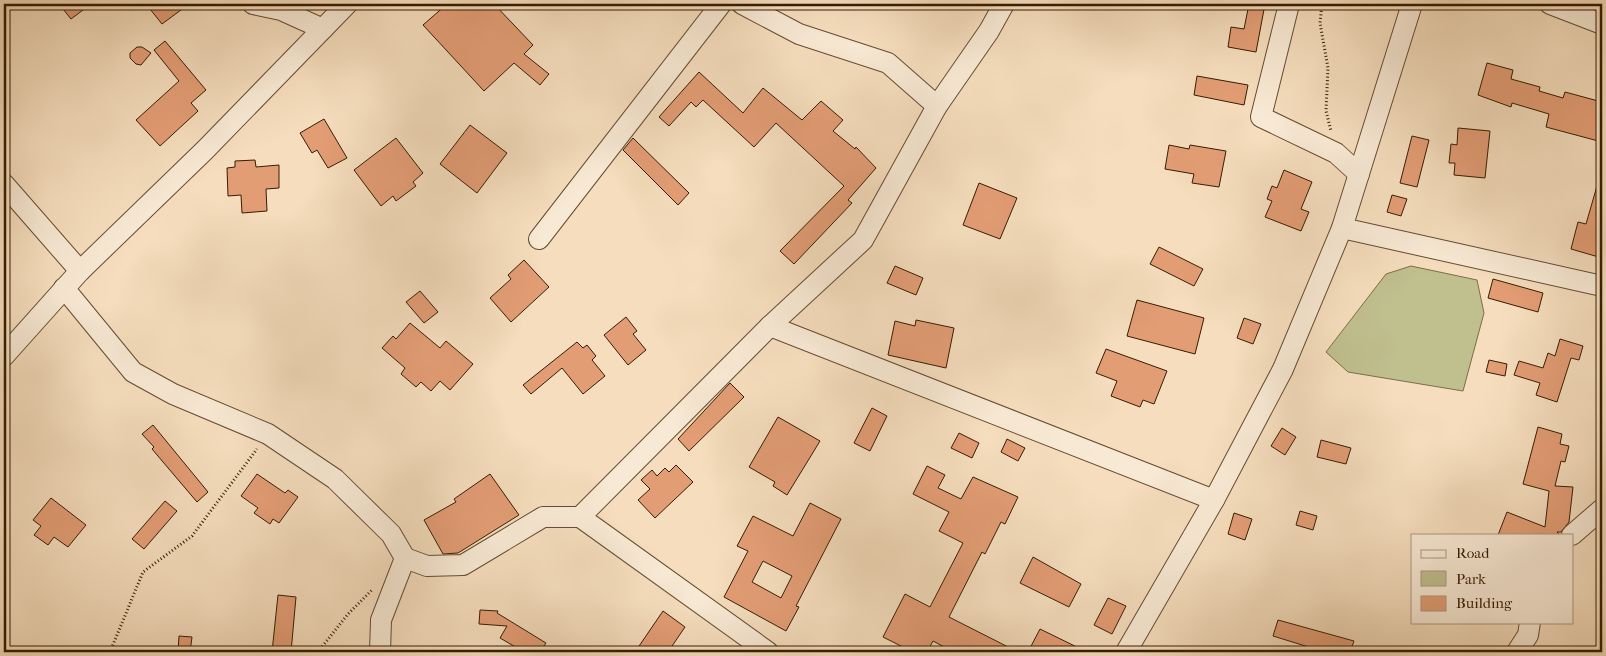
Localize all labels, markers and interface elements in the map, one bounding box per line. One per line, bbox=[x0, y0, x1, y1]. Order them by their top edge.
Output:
legend bbox=[1411, 534, 1574, 624]
text: Road bbox=[1456, 544, 1490, 562]
text: Park bbox=[1456, 570, 1486, 588]
text: Building bbox=[1456, 594, 1513, 612]

